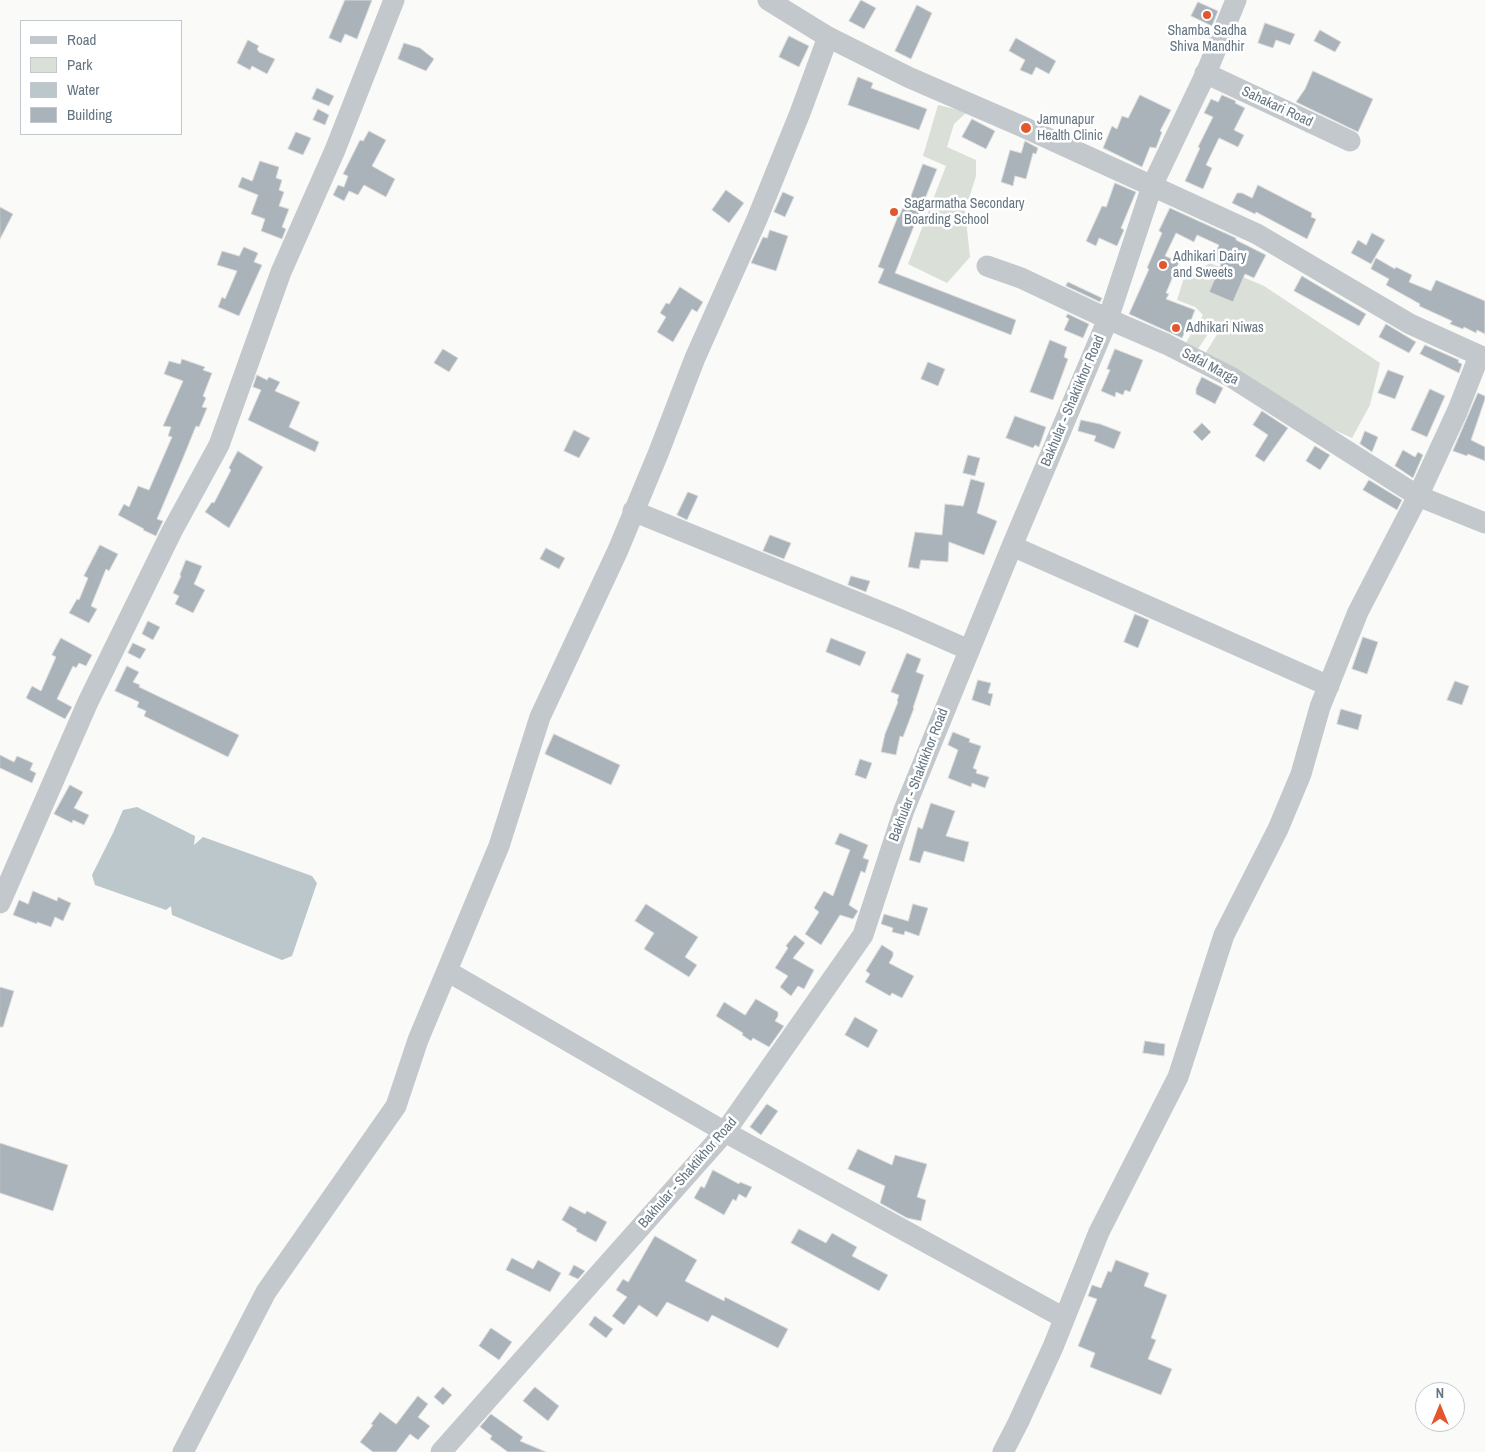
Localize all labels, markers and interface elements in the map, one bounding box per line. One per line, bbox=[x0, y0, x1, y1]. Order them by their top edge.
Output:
marker: Shamba Sadha Shiva Mandhir bbox=[1201, 9, 1213, 21]
legend bbox=[20, 20, 182, 135]
place label: Shamba Sadha Shiva Mandhir bbox=[1167, 23, 1247, 56]
text: Road bbox=[67, 29, 96, 50]
text: Park bbox=[67, 54, 92, 75]
text: Water bbox=[67, 79, 99, 100]
street label: Sahakari Road bbox=[1239, 83, 1315, 131]
text: Building bbox=[67, 104, 112, 125]
place label: Jamunapur Health Clinic bbox=[1037, 112, 1103, 144]
marker: Jamunapur Health Clinic bbox=[1019, 121, 1033, 135]
place label: Sagarmatha Secondary Boarding School bbox=[904, 196, 1025, 228]
marker: Sagarmatha Secondary Boarding School bbox=[888, 206, 900, 218]
place label: Adhikari Dairy and Sweets bbox=[1173, 249, 1246, 282]
marker: Adhikari Dairy and Sweets bbox=[1157, 259, 1169, 271]
place label: Adhikari Niwas bbox=[1186, 320, 1264, 336]
marker: Adhikari Niwas bbox=[1170, 322, 1182, 334]
street label: Bakhular - Shaktikhor Road bbox=[1038, 333, 1108, 469]
street label: Safal Marga bbox=[1179, 345, 1241, 389]
street label: Bakhular - Shaktikhor Road bbox=[886, 706, 952, 844]
street label: Bakhular - Shaktikhor Road bbox=[635, 1114, 741, 1232]
north arrow bbox=[1415, 1382, 1465, 1432]
text: N bbox=[1436, 1384, 1444, 1402]

